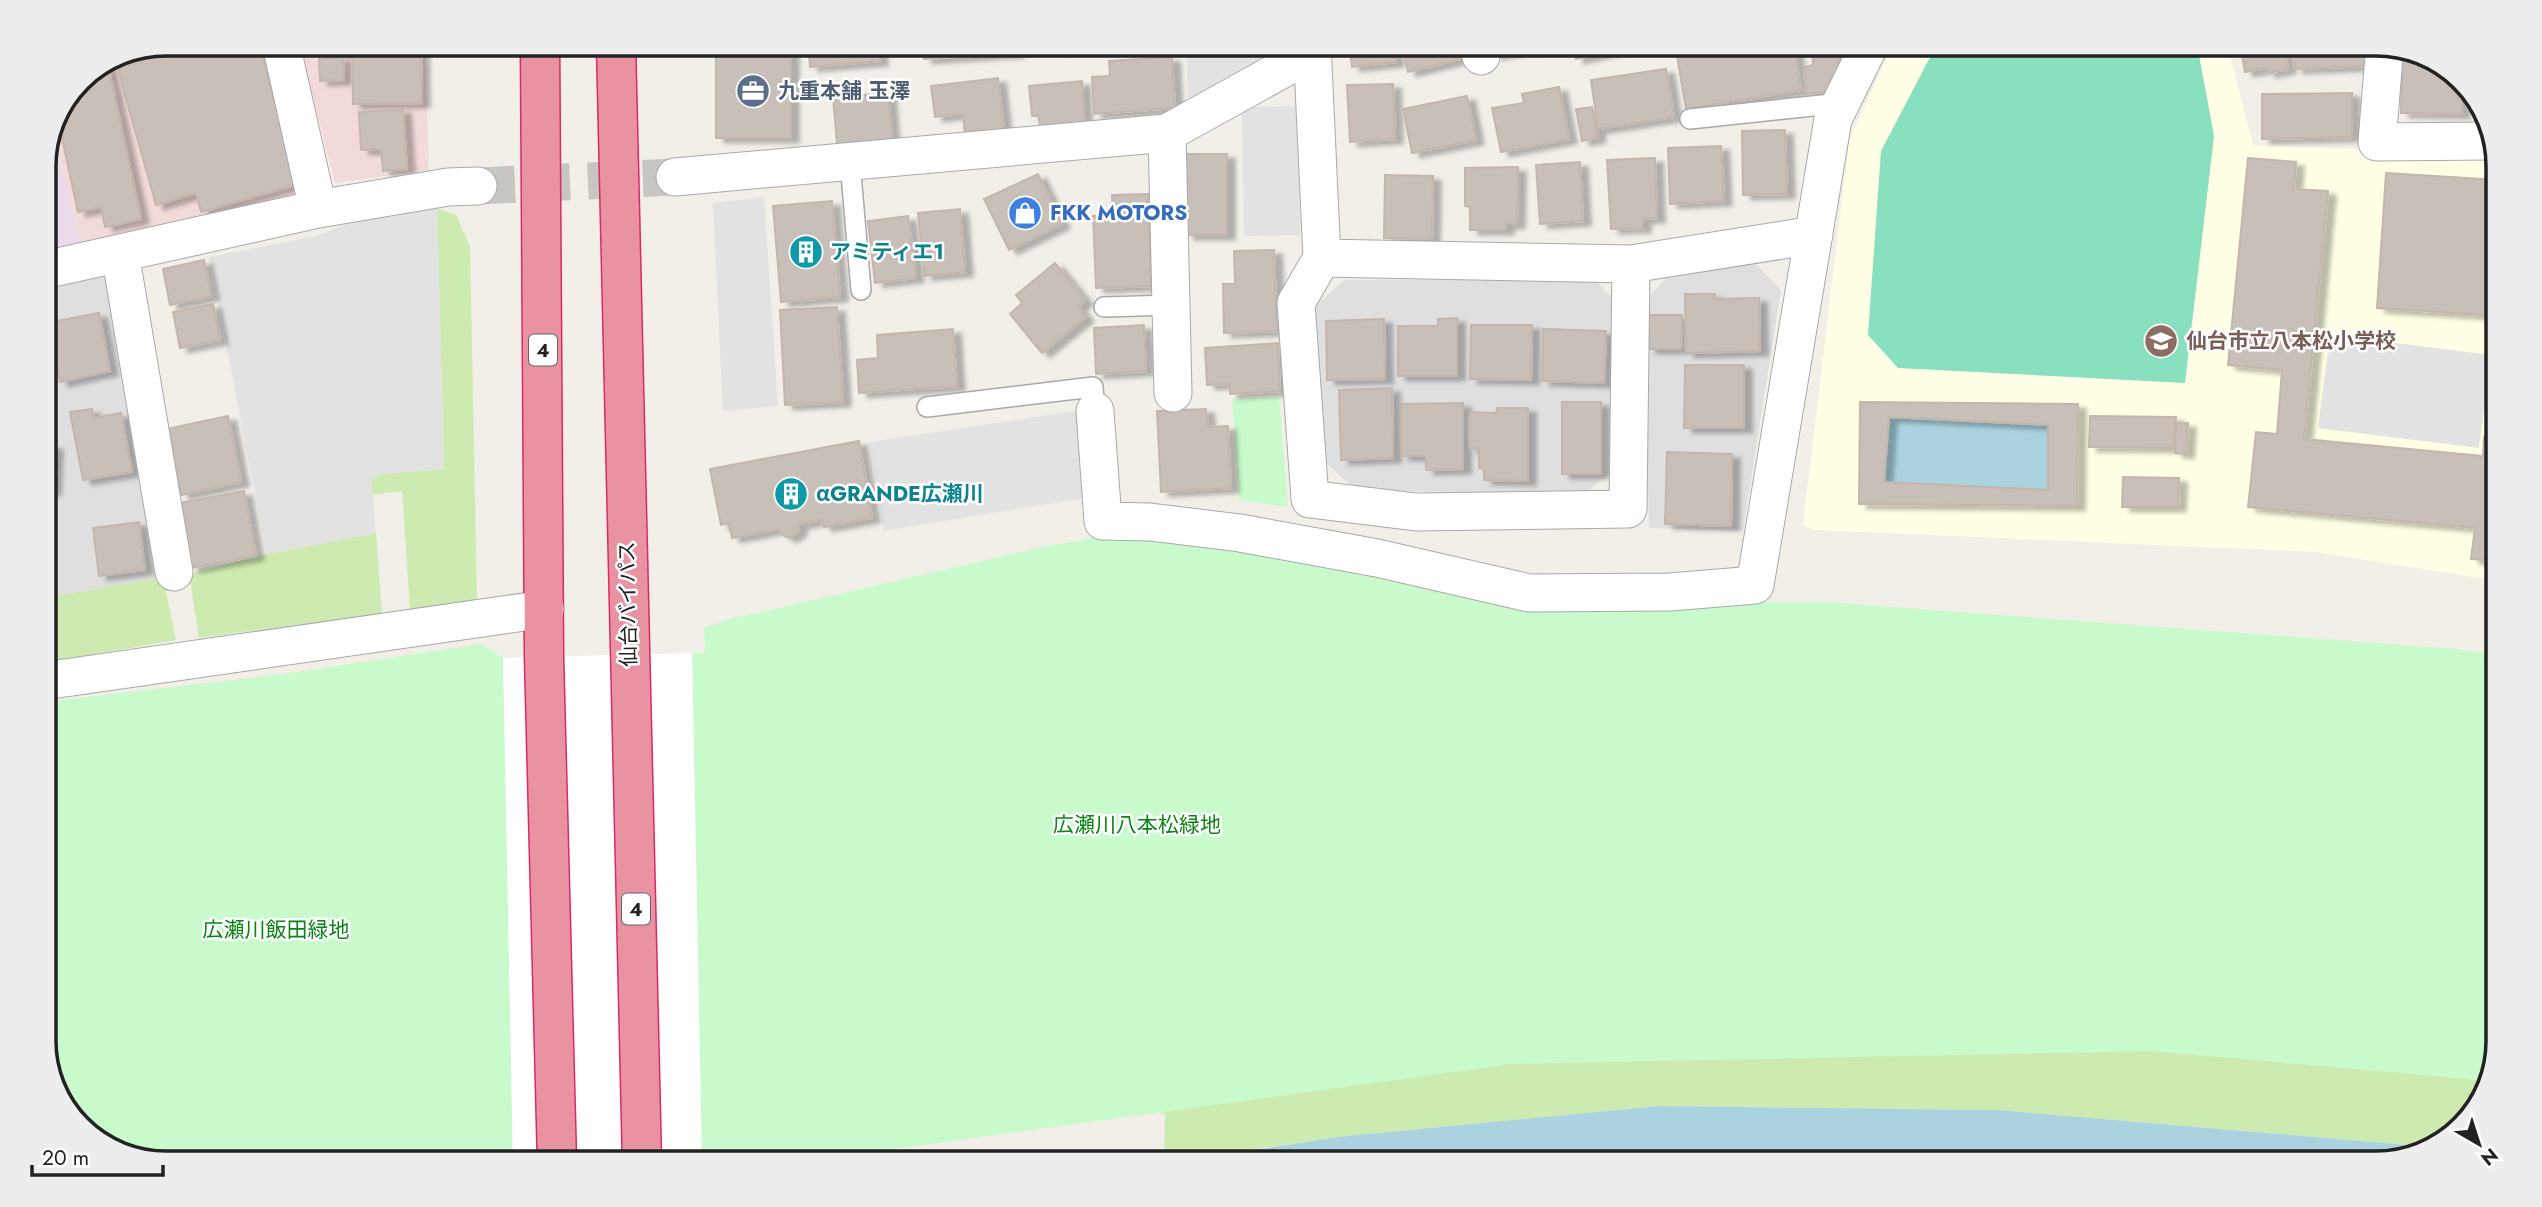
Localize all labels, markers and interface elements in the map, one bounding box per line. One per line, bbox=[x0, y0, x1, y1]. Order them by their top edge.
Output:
office icon: 九重本舗 玉澤 bbox=[734, 72, 772, 110]
place label: 九重本舗 玉澤 bbox=[778, 76, 910, 106]
shop icon: FKK MOTORS bbox=[1006, 194, 1044, 232]
place label: FKK MOTORS bbox=[1050, 198, 1187, 228]
building icon: アミティエ1 bbox=[787, 233, 825, 271]
place label: アミティエ1 bbox=[830, 237, 944, 267]
school or university icon: 仙台市立八本松小学校 bbox=[2142, 322, 2180, 360]
place label: 仙台市立八本松小学校 bbox=[2186, 326, 2396, 356]
road number: 4 bbox=[529, 334, 557, 366]
building icon: αGRANDE広瀬川 bbox=[772, 475, 810, 513]
place label: αGRANDE広瀬川 bbox=[816, 479, 984, 509]
street label: 仙台バイパス bbox=[612, 541, 644, 667]
park label: 広瀬川八本松緑地 bbox=[1053, 810, 1221, 840]
road number: 4 bbox=[622, 894, 650, 925]
park label: 広瀬川飯田緑地 bbox=[203, 915, 350, 945]
north arrow bbox=[2444, 1109, 2514, 1179]
scale bar bbox=[32, 1134, 163, 1178]
text: N bbox=[2475, 1142, 2504, 1172]
text: 20 m bbox=[42, 1143, 89, 1173]

